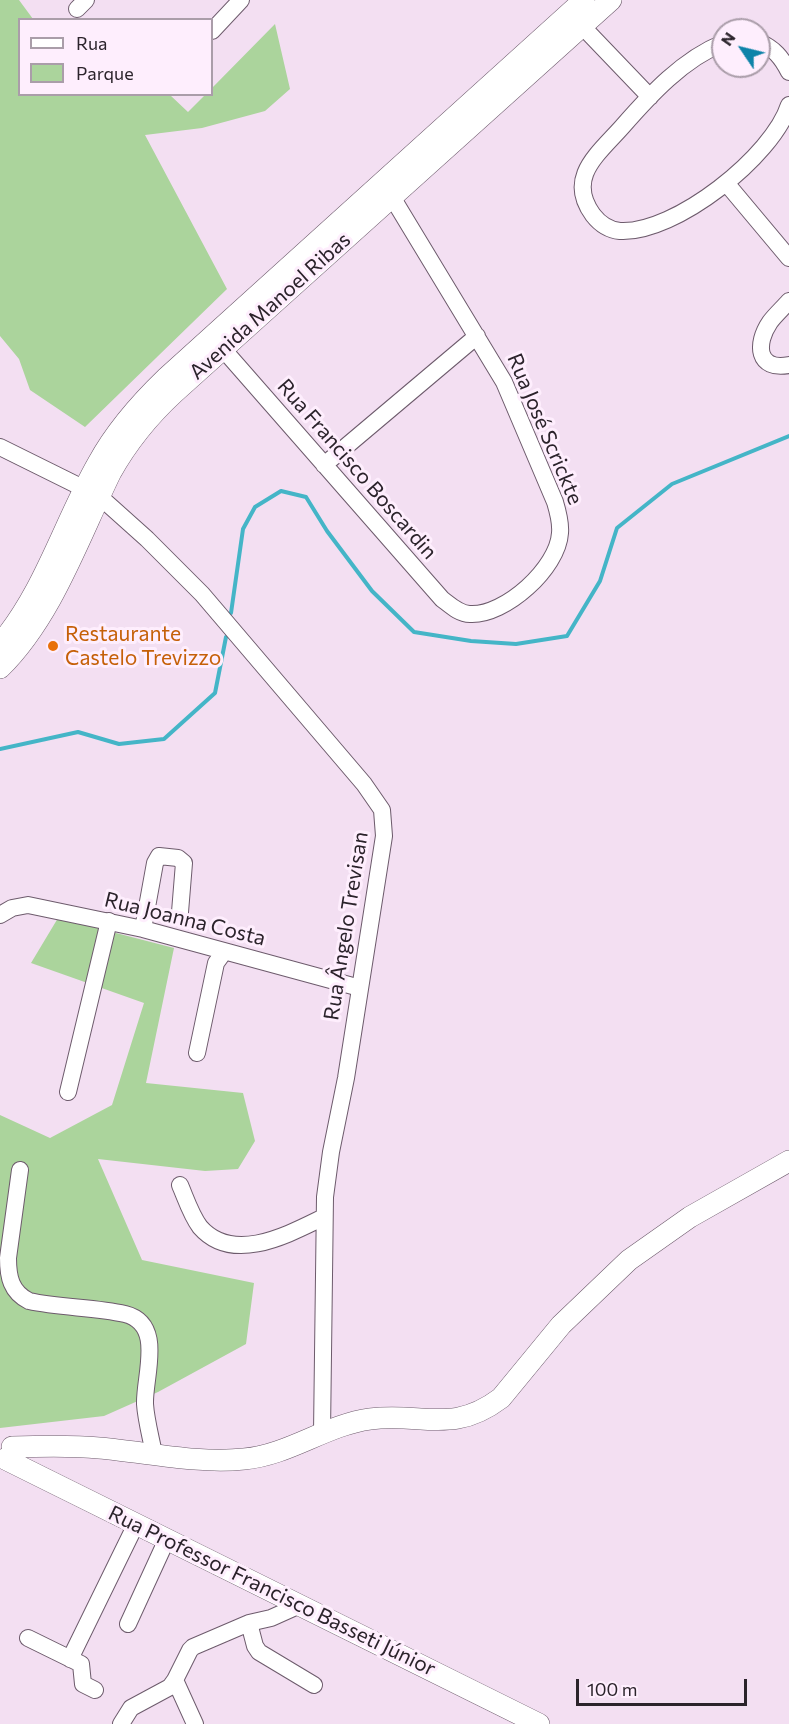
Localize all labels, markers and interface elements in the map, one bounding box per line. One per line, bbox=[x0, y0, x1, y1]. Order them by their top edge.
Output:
legend bbox=[18, 18, 213, 96]
north arrow bbox=[711, 18, 771, 78]
text: N bbox=[716, 28, 739, 49]
text: Rua bbox=[76, 32, 107, 54]
text: Parque bbox=[76, 62, 134, 84]
street label: Avenida Manoel Ribas bbox=[184, 227, 356, 385]
street label: Rua José Scrickte bbox=[502, 350, 588, 508]
street label: Rua Francisco Boscardin bbox=[272, 374, 442, 564]
place label: Restaurante Castelo Trevizzo bbox=[65, 621, 221, 671]
marker: Restaurante Castelo Trevizzo bbox=[46, 639, 60, 653]
street label: Rua Ângelo Trevisan bbox=[319, 830, 373, 1022]
street label: Rua Joanna Costa bbox=[102, 887, 268, 951]
street label: Rua Professor Francisco Basseti Júnior bbox=[104, 1501, 440, 1681]
scale bar bbox=[579, 1667, 750, 1705]
text: 100 m bbox=[587, 1678, 637, 1700]

